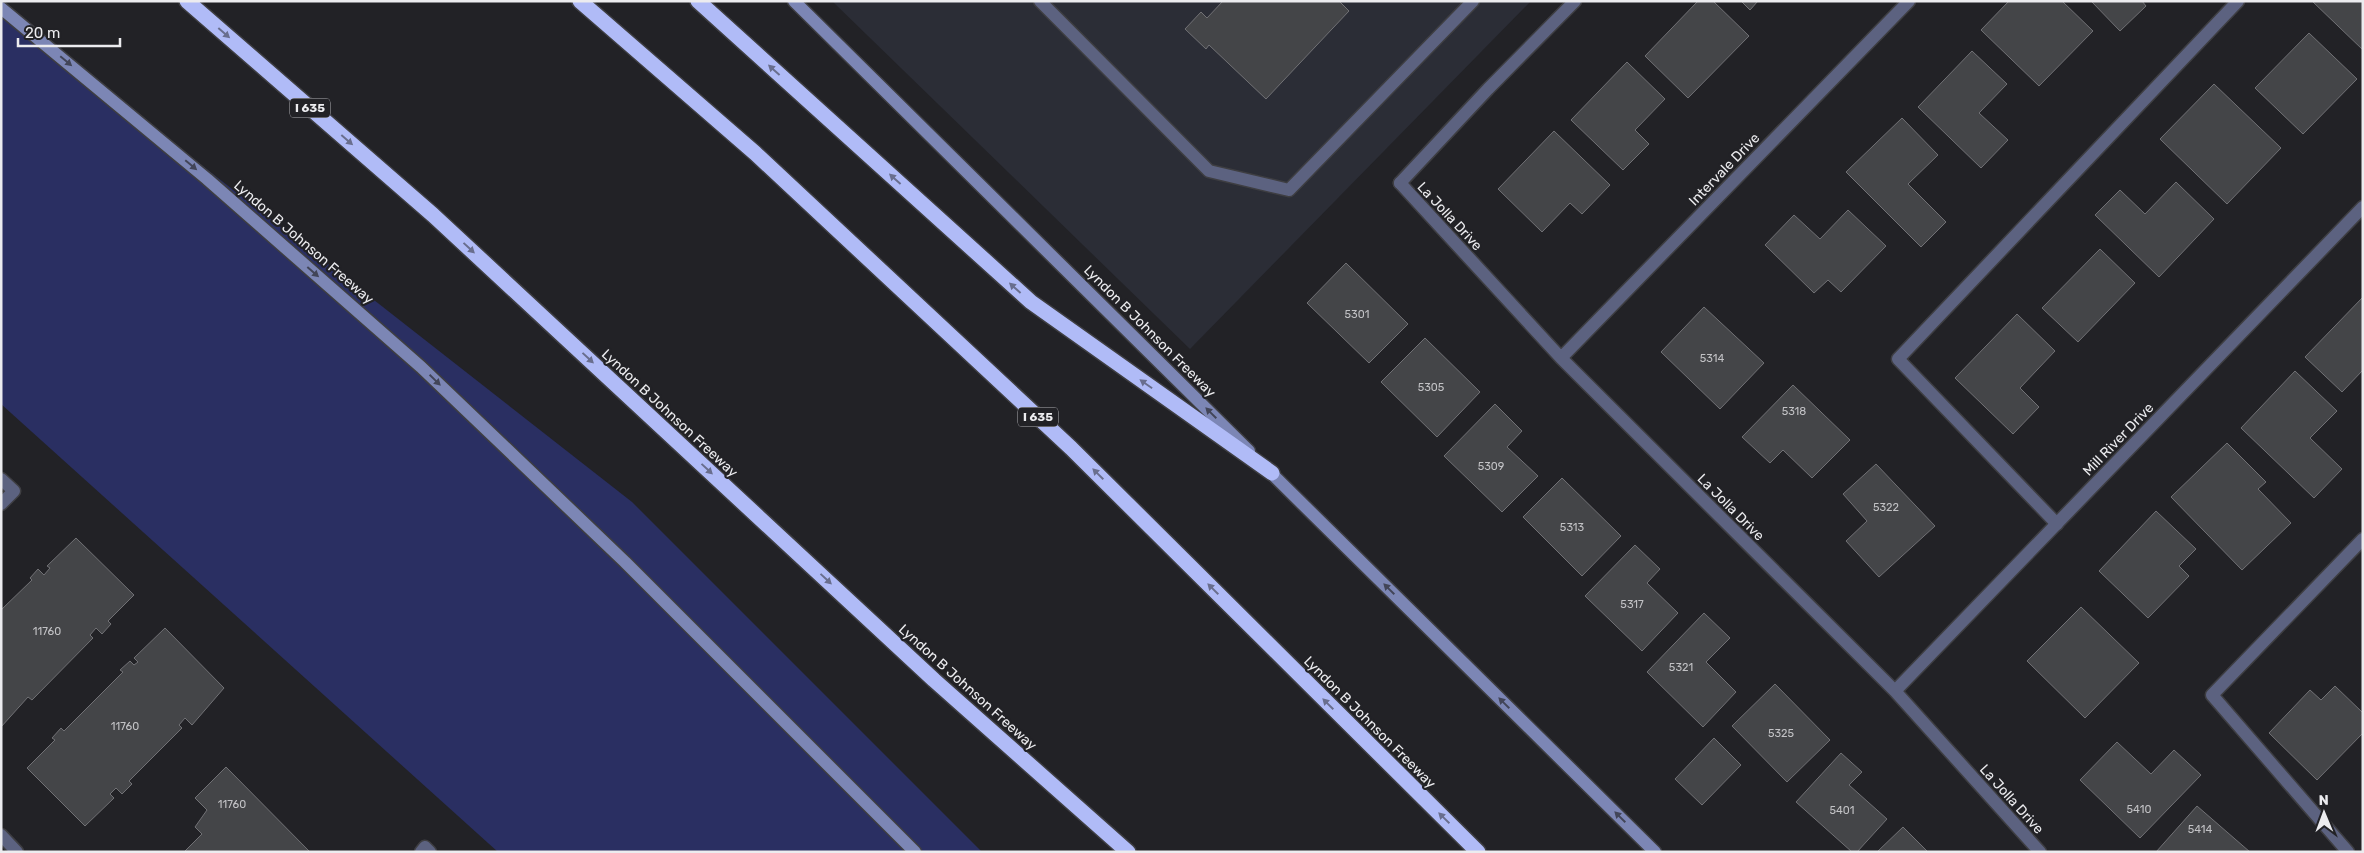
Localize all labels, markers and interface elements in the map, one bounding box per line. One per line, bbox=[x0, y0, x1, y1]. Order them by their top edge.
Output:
scale bar bbox=[18, 15, 120, 47]
text: 20 m bbox=[25, 24, 60, 42]
one-way arrow bbox=[218, 27, 230, 39]
one-way arrow bbox=[59, 56, 72, 67]
one-way arrow bbox=[769, 64, 781, 76]
road number: I 635 bbox=[290, 99, 330, 118]
street label: Intervale Drive bbox=[1685, 129, 1763, 209]
one-way arrow bbox=[340, 134, 353, 145]
one-way arrow bbox=[184, 159, 196, 171]
one-way arrow bbox=[889, 173, 901, 185]
street label: Lyndon B Johnson Freeway bbox=[230, 177, 377, 308]
street label: La Jolla Drive bbox=[1414, 179, 1486, 254]
one-way arrow bbox=[463, 242, 475, 254]
street label: Lyndon B Johnson Freeway bbox=[1080, 262, 1219, 401]
one-way arrow bbox=[307, 266, 319, 278]
one-way arrow bbox=[1010, 282, 1022, 294]
house number: 5301 bbox=[1345, 308, 1369, 321]
street label: Lyndon B Johnson Freeway bbox=[598, 346, 741, 481]
one-way arrow bbox=[582, 352, 594, 364]
house number: 5314 bbox=[1700, 352, 1724, 365]
one-way arrow bbox=[428, 374, 440, 386]
one-way arrow bbox=[1139, 379, 1153, 389]
house number: 5305 bbox=[1418, 381, 1445, 394]
street label: Mill River Drive bbox=[2079, 399, 2157, 479]
house number: 5318 bbox=[1782, 405, 1806, 418]
one-way arrow bbox=[1205, 407, 1217, 419]
road number: I 635 bbox=[1018, 408, 1058, 427]
house number: 5309 bbox=[1478, 460, 1504, 473]
one-way arrow bbox=[701, 463, 713, 475]
one-way arrow bbox=[1092, 468, 1104, 480]
street label: La Jolla Drive bbox=[1694, 470, 1768, 544]
house number: 5322 bbox=[1873, 501, 1899, 514]
house number: 5313 bbox=[1560, 521, 1585, 534]
one-way arrow bbox=[820, 574, 833, 585]
one-way arrow bbox=[1207, 583, 1219, 595]
one-way arrow bbox=[1383, 583, 1395, 595]
house number: 5317 bbox=[1620, 598, 1644, 611]
street label: Lyndon B Johnson Freeway bbox=[895, 621, 1040, 754]
house number: 11760 bbox=[33, 625, 61, 638]
street label: Lyndon B Johnson Freeway bbox=[1300, 653, 1439, 792]
house number: 5321 bbox=[1669, 661, 1693, 674]
one-way arrow bbox=[1499, 697, 1511, 709]
one-way arrow bbox=[1322, 698, 1334, 710]
house number: 11760 bbox=[111, 720, 139, 733]
house number: 5325 bbox=[1768, 727, 1795, 740]
street label: La Jolla Drive bbox=[1976, 761, 2047, 838]
north arrow bbox=[2299, 788, 2349, 838]
text: N bbox=[2319, 792, 2329, 809]
house number: 11760 bbox=[218, 798, 246, 811]
house number: 5410 bbox=[2127, 803, 2151, 816]
house number: 5401 bbox=[1829, 804, 1855, 817]
one-way arrow bbox=[1438, 812, 1450, 824]
one-way arrow bbox=[1614, 812, 1626, 824]
house number: 5414 bbox=[2188, 823, 2213, 836]

